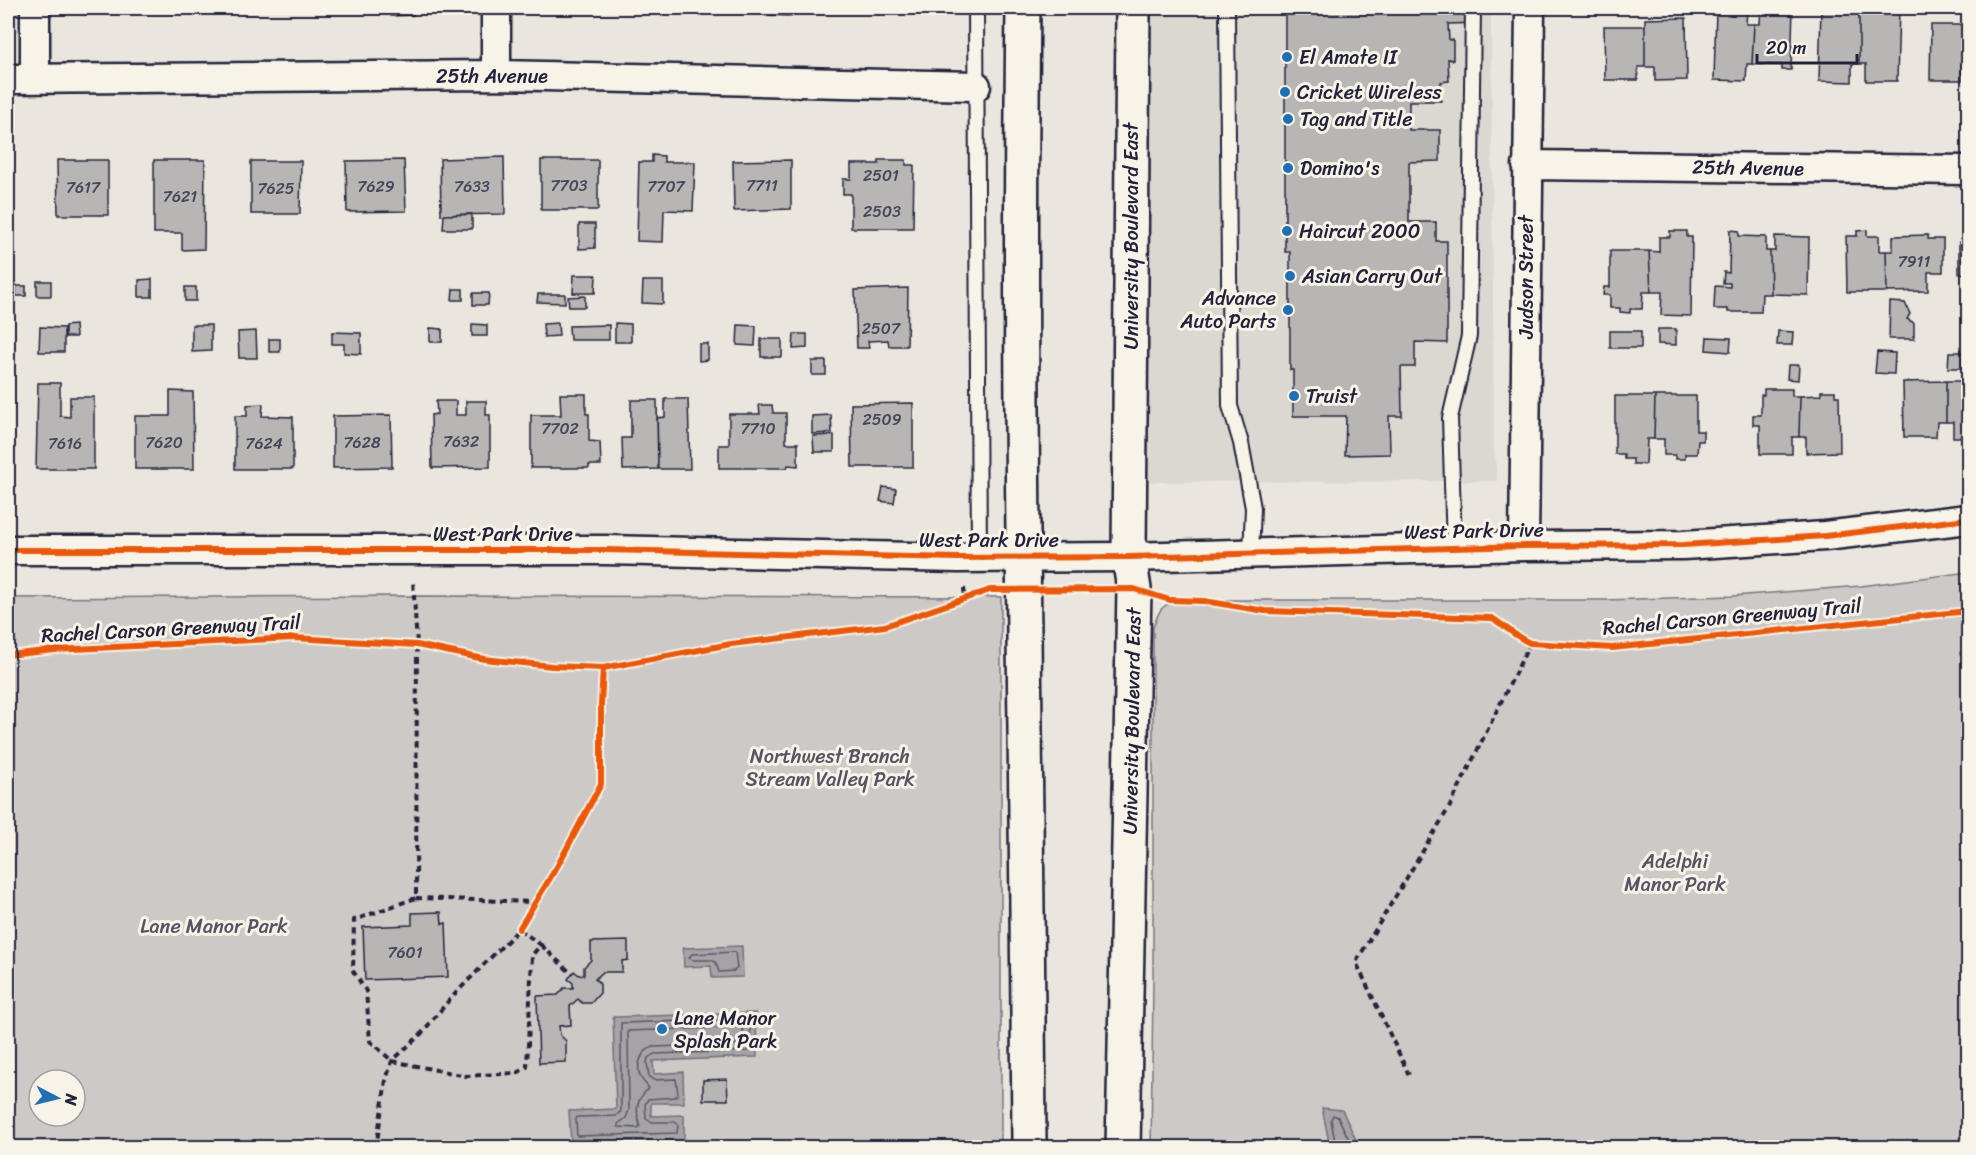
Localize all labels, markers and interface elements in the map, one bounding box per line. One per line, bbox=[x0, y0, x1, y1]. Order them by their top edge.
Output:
scale bar bbox=[1757, 27, 1858, 65]
text: 20 m bbox=[1766, 32, 1806, 64]
place label: El Amate II bbox=[1299, 40, 1398, 75]
marker: El Amate II bbox=[1280, 50, 1294, 64]
street label: 25th Avenue bbox=[436, 59, 548, 94]
place label: Cricket Wireless bbox=[1297, 75, 1443, 110]
marker: Cricket Wireless bbox=[1278, 85, 1292, 99]
place label: Tag and Title bbox=[1300, 102, 1413, 137]
marker: Tag and Title bbox=[1281, 112, 1295, 126]
street label: University Boulevard East bbox=[1114, 122, 1149, 349]
street label: 25th Avenue bbox=[1692, 150, 1805, 186]
place label: Domino's bbox=[1300, 151, 1380, 186]
house number: 2501 bbox=[863, 161, 899, 190]
marker: Domino's bbox=[1281, 161, 1295, 175]
house number: 7703 bbox=[550, 171, 588, 200]
house number: 7711 bbox=[746, 171, 778, 200]
house number: 7629 bbox=[357, 172, 395, 201]
house number: 7633 bbox=[454, 172, 490, 201]
house number: 7707 bbox=[647, 172, 686, 201]
house number: 7617 bbox=[66, 173, 101, 202]
house number: 7625 bbox=[257, 174, 295, 203]
house number: 7621 bbox=[163, 182, 197, 211]
house number: 2503 bbox=[863, 197, 901, 226]
place label: Haircut 2000 bbox=[1299, 214, 1420, 249]
street label: Judson Street bbox=[1509, 214, 1544, 340]
marker: Haircut 2000 bbox=[1280, 224, 1294, 238]
house number: 7911 bbox=[1898, 247, 1930, 276]
place label: Asian Carry Out bbox=[1301, 259, 1443, 294]
marker: Asian Carry Out bbox=[1283, 269, 1297, 283]
place label: Advance Auto Parts bbox=[1179, 281, 1277, 339]
marker: Advance Auto Parts bbox=[1281, 303, 1295, 317]
house number: 2507 bbox=[862, 314, 901, 343]
place label: Truist bbox=[1306, 379, 1358, 414]
marker: Truist bbox=[1287, 389, 1301, 403]
house number: 2509 bbox=[863, 405, 902, 434]
house number: 7702 bbox=[541, 414, 579, 443]
house number: 7710 bbox=[740, 414, 776, 443]
house number: 7632 bbox=[443, 427, 479, 456]
house number: 7620 bbox=[145, 428, 183, 457]
house number: 7628 bbox=[343, 428, 381, 457]
house number: 7616 bbox=[48, 429, 82, 458]
house number: 7624 bbox=[245, 429, 283, 458]
street label: West Park Drive bbox=[1404, 512, 1544, 550]
street label: West Park Drive bbox=[433, 517, 573, 552]
street label: West Park Drive bbox=[919, 523, 1059, 558]
street label: Rachel Carson Greenway Trail bbox=[1601, 588, 1863, 646]
street label: Rachel Carson Greenway Trail bbox=[40, 605, 302, 653]
street label: University Boulevard East bbox=[1113, 606, 1151, 835]
park label: Northwest Branch Stream Valley Park bbox=[745, 739, 915, 797]
park label: Adelphi Manor Park bbox=[1624, 844, 1726, 902]
park label: Lane Manor Park bbox=[140, 909, 288, 944]
house number: 7601 bbox=[387, 938, 423, 967]
place label: Lane Manor Splash Park bbox=[674, 1001, 778, 1059]
marker: Lane Manor Splash Park bbox=[655, 1022, 669, 1036]
north arrow bbox=[27, 1068, 87, 1128]
text: N bbox=[56, 1092, 87, 1108]

